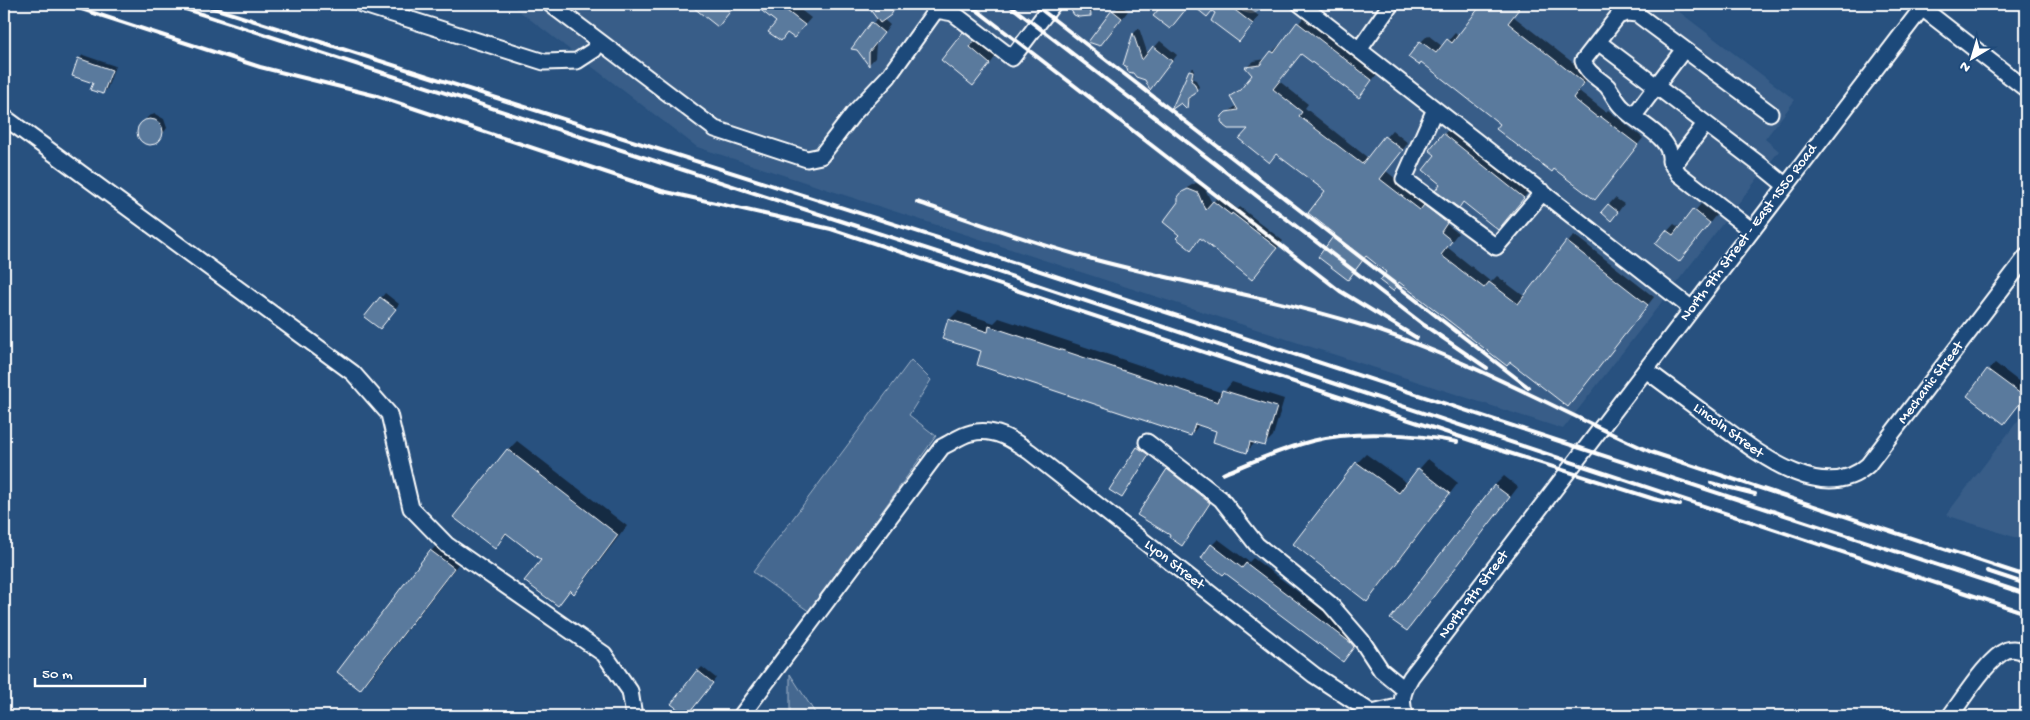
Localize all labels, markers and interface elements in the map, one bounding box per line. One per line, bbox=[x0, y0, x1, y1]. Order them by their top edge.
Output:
north arrow bbox=[1948, 32, 1998, 82]
text: N bbox=[1957, 57, 1974, 76]
street label: North 9th Street - East 1550 Road bbox=[1676, 140, 1822, 325]
street label: Mechanic Street bbox=[1894, 337, 1969, 428]
street label: Lincoln Street bbox=[1689, 399, 1768, 464]
street label: Lyon Street bbox=[1140, 536, 1209, 595]
street label: North 9th Street bbox=[1435, 546, 1514, 643]
scale bar bbox=[35, 655, 145, 687]
text: 50 m bbox=[42, 666, 73, 684]

